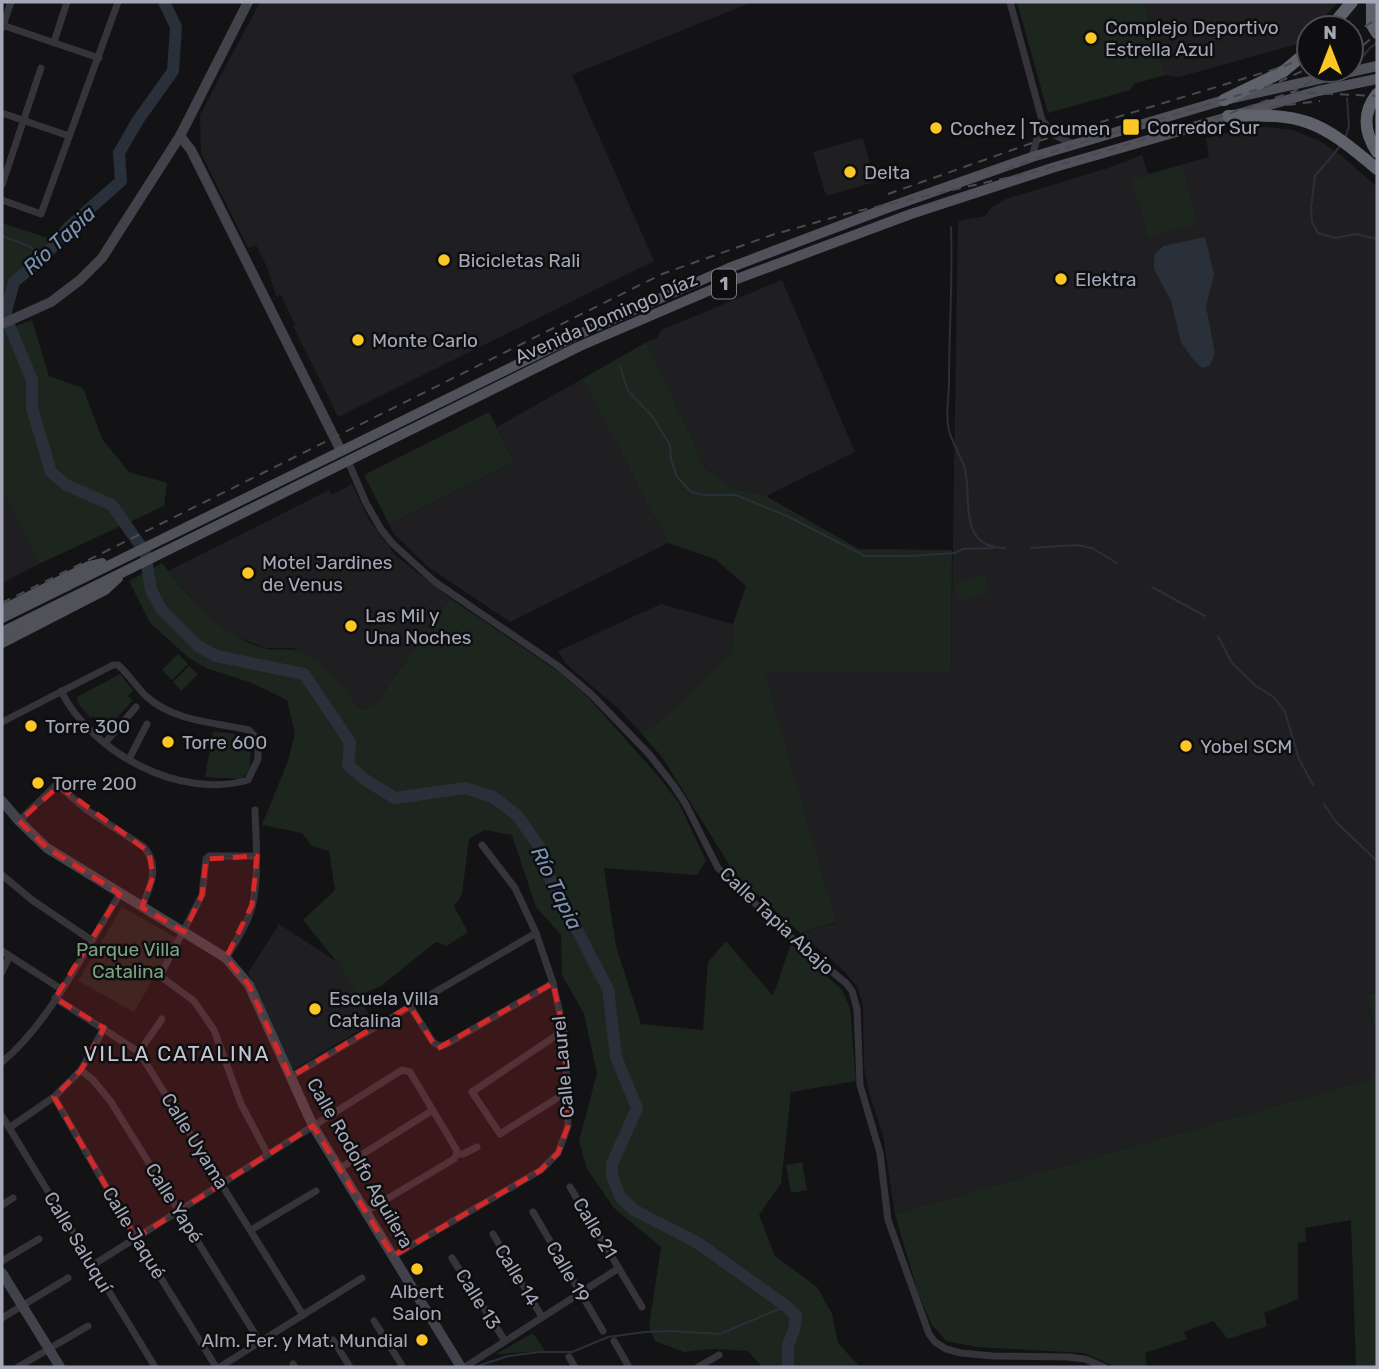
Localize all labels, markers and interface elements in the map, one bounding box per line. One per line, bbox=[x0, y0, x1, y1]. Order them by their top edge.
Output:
north arrow bbox=[1295, 14, 1365, 84]
place label: Complejo Deportivo Estrella Azul bbox=[1105, 16, 1279, 61]
text: N bbox=[1323, 21, 1337, 44]
marker: Complejo Deportivo Estrella Azul bbox=[1083, 30, 1099, 46]
place label: Corredor Sur bbox=[1147, 116, 1260, 139]
place label: Cochez | Tocumen bbox=[950, 117, 1110, 140]
marker: Corredor Sur bbox=[1121, 117, 1141, 137]
marker: Cochez | Tocumen bbox=[928, 120, 944, 136]
place label: Delta bbox=[864, 161, 910, 184]
marker: Delta bbox=[842, 164, 858, 180]
water label: Río Tapia bbox=[18, 200, 100, 280]
place label: Bicicletas Rali bbox=[458, 249, 580, 272]
marker: Bicicletas Rali bbox=[436, 252, 452, 268]
street label: Avenida Domingo Díaz bbox=[511, 267, 701, 369]
place label: Elektra bbox=[1075, 268, 1137, 291]
road number: 1 bbox=[712, 270, 736, 298]
marker: Elektra bbox=[1053, 271, 1069, 287]
place label: Monte Carlo bbox=[372, 329, 478, 352]
marker: Monte Carlo bbox=[350, 332, 366, 348]
place label: Motel Jardines de Venus bbox=[262, 551, 392, 596]
marker: Motel Jardines de Venus bbox=[240, 565, 256, 581]
place label: Las Mil y Una Noches bbox=[365, 604, 471, 649]
marker: Las Mil y Una Noches bbox=[343, 618, 359, 634]
place label: Torre 300 bbox=[45, 715, 130, 738]
marker: Torre 300 bbox=[23, 718, 39, 734]
place label: Torre 600 bbox=[182, 731, 267, 754]
marker: Torre 600 bbox=[160, 734, 176, 750]
place label: Yobel SCM bbox=[1200, 735, 1292, 758]
marker: Yobel SCM bbox=[1178, 738, 1194, 754]
place label: Torre 200 bbox=[52, 772, 137, 795]
marker: Torre 200 bbox=[30, 775, 46, 791]
water label: Río Tapia bbox=[526, 842, 588, 934]
street label: Calle Tapia Abajo bbox=[715, 862, 839, 980]
park label: Parque Villa Catalina bbox=[76, 938, 180, 983]
place label: Escuela Villa Catalina bbox=[329, 987, 439, 1032]
marker: Escuela Villa Catalina bbox=[307, 1001, 323, 1017]
street label: Calle Laurel bbox=[547, 1015, 579, 1119]
district label: VILLA CATALINA bbox=[83, 1041, 271, 1066]
street label: Calle Rodolfo Aguilera bbox=[302, 1074, 418, 1252]
street label: Calle Uyama bbox=[156, 1089, 234, 1193]
street label: Calle Yapé bbox=[140, 1159, 208, 1247]
street label: Calle Jaqué bbox=[97, 1183, 171, 1283]
street label: Calle Saluquí bbox=[39, 1187, 118, 1298]
street label: Calle 21 bbox=[568, 1193, 622, 1263]
street label: Calle 19 bbox=[541, 1237, 595, 1307]
street label: Calle 14 bbox=[490, 1240, 544, 1310]
marker: Albert Salon bbox=[409, 1261, 425, 1277]
street label: Calle 13 bbox=[450, 1264, 506, 1334]
place label: Albert Salon bbox=[390, 1280, 445, 1325]
place label: Alm. Fer. y Mat. Mundial bbox=[202, 1329, 408, 1352]
marker: Alm. Fer. y Mat. Mundial bbox=[414, 1332, 430, 1348]

